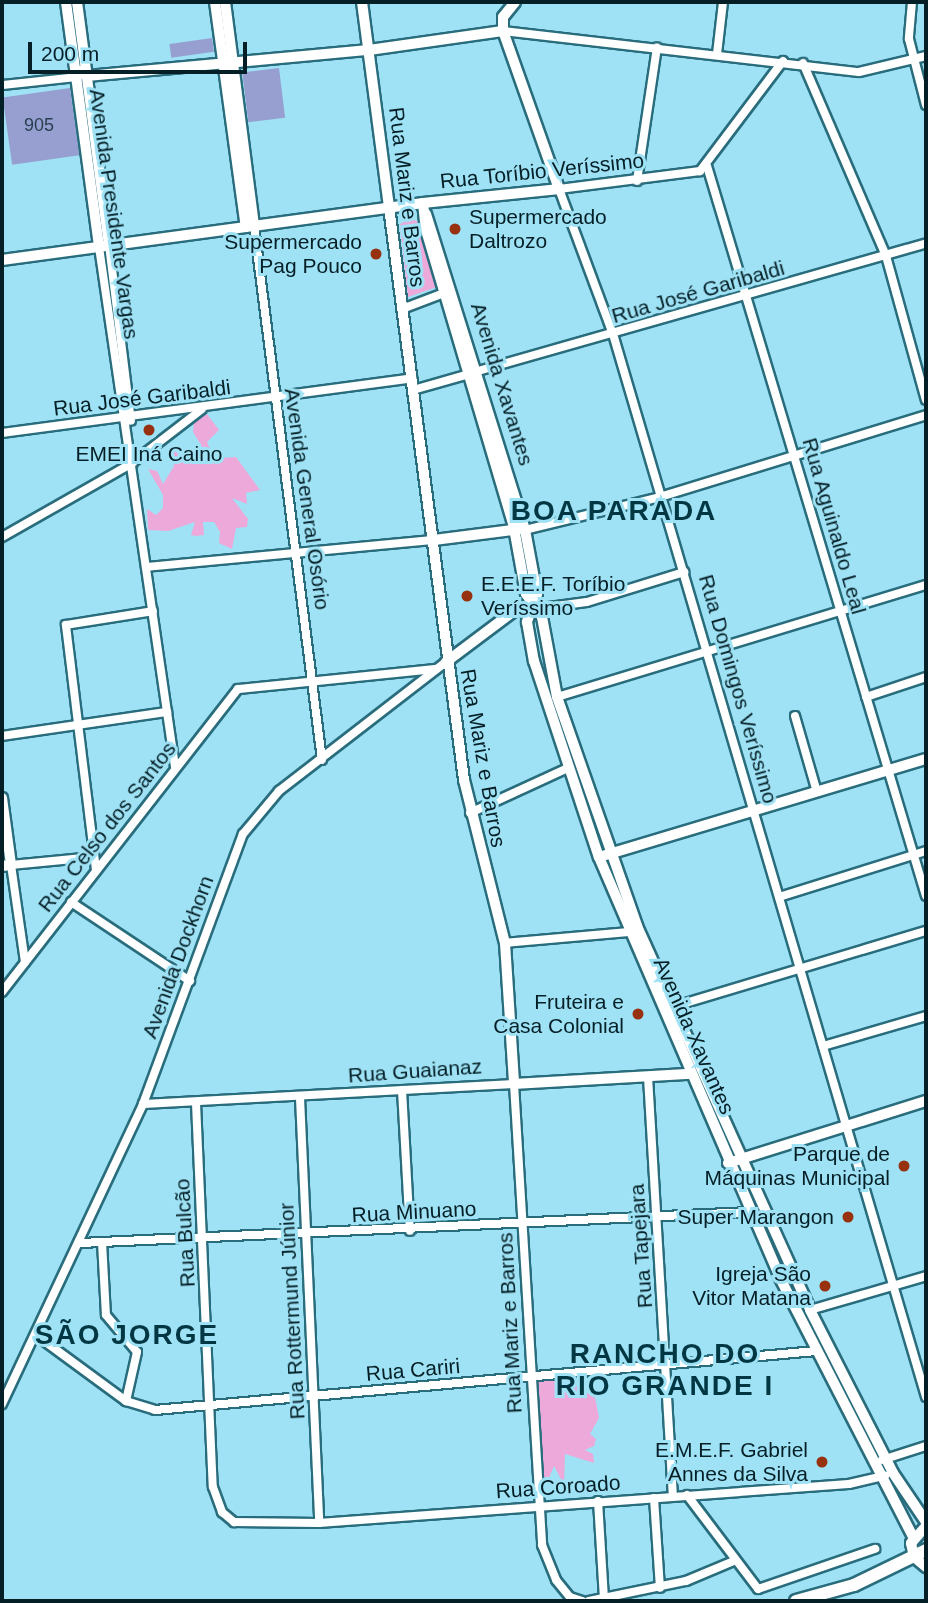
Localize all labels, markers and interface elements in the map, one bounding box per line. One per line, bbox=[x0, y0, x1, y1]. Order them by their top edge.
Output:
scale bar bbox=[32, 28, 250, 72]
text: 200 m bbox=[41, 42, 99, 65]
street label: Avenida Presidente Vargas bbox=[84, 87, 144, 341]
street label: Rua Mariz e Barros bbox=[383, 106, 431, 288]
house number: 905 bbox=[24, 114, 54, 136]
street label: Rua Toríbio Veríssimo bbox=[439, 148, 645, 194]
place label: Supermercado Daltrozo bbox=[469, 204, 607, 254]
marker: Supermercado Daltrozo bbox=[447, 221, 463, 237]
place label: Supermercado Pag Pouco bbox=[224, 229, 362, 279]
marker: Supermercado Pag Pouco bbox=[368, 246, 384, 262]
street label: Rua José Garibaldi bbox=[609, 255, 787, 329]
street label: Avenida Xavantes bbox=[465, 300, 539, 468]
street label: Rua José Garibaldi bbox=[52, 375, 232, 421]
street label: Avenida General Osório bbox=[279, 386, 335, 612]
marker: EMEI Iná Caino bbox=[141, 422, 157, 438]
street label: Rua Aguinaldo Leal bbox=[797, 434, 871, 618]
place label: EMEI Iná Caino bbox=[75, 441, 223, 467]
district label: BOA PARADA bbox=[511, 494, 717, 528]
place label: E.E.E.F. Toríbio Veríssimo bbox=[481, 571, 626, 621]
street label: Rua Domingos Veríssimo bbox=[693, 572, 783, 806]
marker: E.E.E.F. Toríbio Veríssimo bbox=[459, 588, 475, 604]
street label: Rua Mariz e Barros bbox=[455, 667, 511, 849]
street label: Rua Celso dos Santos bbox=[33, 737, 181, 917]
street label: Avenida Dockhorn bbox=[137, 872, 219, 1042]
street label: Avenida Xavantes bbox=[648, 954, 740, 1118]
place label: Fruteira e Casa Colonial bbox=[493, 989, 624, 1039]
marker: Fruteira e Casa Colonial bbox=[630, 1006, 646, 1022]
street label: Rua Guaianaz bbox=[347, 1054, 483, 1088]
place label: Parque de Máquinas Municipal bbox=[704, 1141, 890, 1191]
marker: Parque de Máquinas Municipal bbox=[896, 1158, 912, 1174]
street label: Rua Bulcão bbox=[170, 1178, 200, 1288]
street label: Rua Tapejara bbox=[624, 1183, 658, 1309]
street label: Rua Minuano bbox=[351, 1196, 477, 1228]
street label: Rua Rottermund Júnior bbox=[274, 1202, 310, 1420]
place label: Super Marangon bbox=[678, 1204, 834, 1230]
marker: Super Marangon bbox=[840, 1209, 856, 1225]
street label: Rua Mariz e Barros bbox=[493, 1232, 527, 1414]
place label: Igreja São Vitor Matana bbox=[692, 1261, 811, 1311]
marker: Igreja São Vitor Matana bbox=[817, 1278, 833, 1294]
district label: SÃO JORGE bbox=[36, 1318, 218, 1352]
district label: RANCHO DO RIO GRANDE I bbox=[557, 1337, 773, 1403]
street label: Rua Cariri bbox=[365, 1353, 461, 1387]
place label: E.M.E.F. Gabriel Annes da Silva bbox=[655, 1437, 808, 1487]
marker: E.M.E.F. Gabriel Annes da Silva bbox=[814, 1454, 830, 1470]
street label: Rua Coroado bbox=[495, 1470, 621, 1504]

